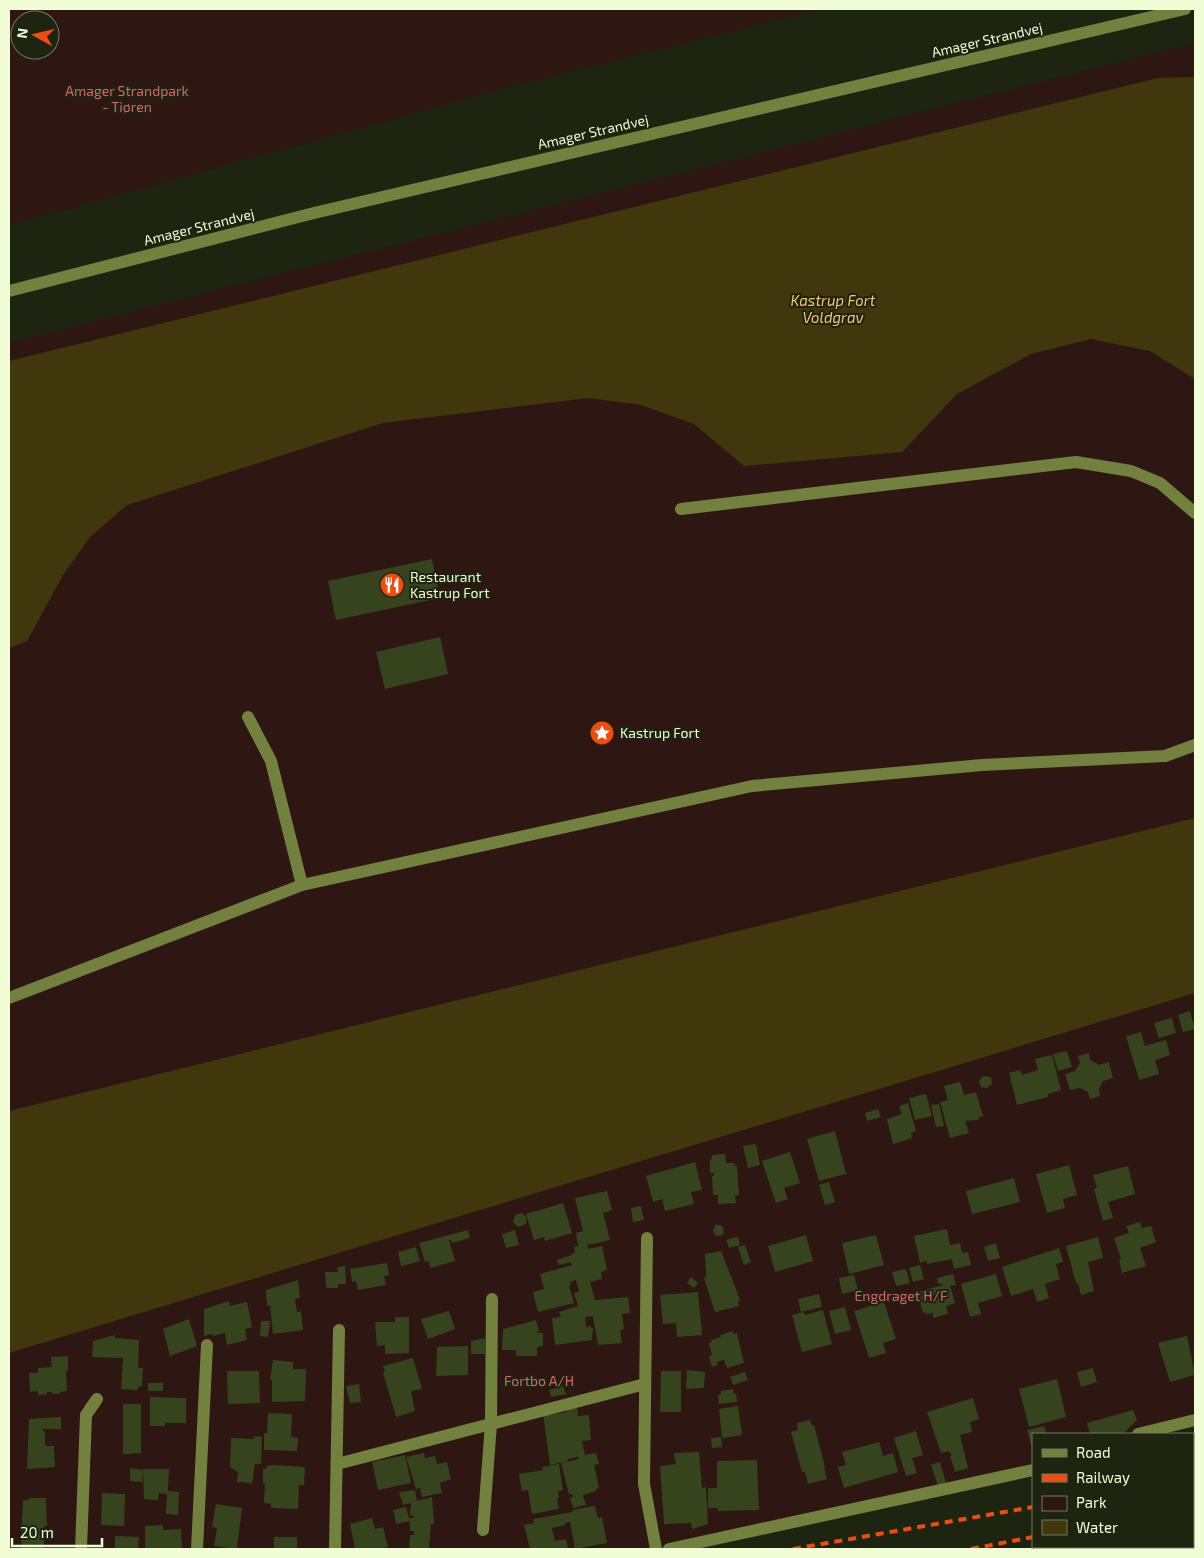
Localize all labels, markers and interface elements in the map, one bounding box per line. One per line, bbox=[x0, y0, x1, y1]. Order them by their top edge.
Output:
north arrow bbox=[10, 10, 60, 60]
street label: Amager Strandvej bbox=[930, 18, 1044, 61]
text: N bbox=[13, 27, 31, 39]
park label: Amager Strandpark - Tiøren bbox=[65, 82, 189, 115]
street label: Amager Strandvej bbox=[536, 110, 650, 153]
street label: Amager Strandvej bbox=[142, 205, 256, 248]
water label: Kastrup Fort Voldgrav bbox=[791, 291, 876, 326]
place label: Restaurant Kastrup Fort bbox=[410, 568, 489, 601]
restaurant icon: Restaurant Kastrup Fort bbox=[379, 572, 405, 598]
place icon: Kastrup Fort bbox=[589, 720, 615, 746]
place label: Kastrup Fort bbox=[620, 724, 699, 741]
park label: Engdraget H/F bbox=[855, 1287, 948, 1304]
park label: Fortbo A/H bbox=[504, 1372, 574, 1389]
legend bbox=[1032, 1433, 1194, 1548]
text: Road bbox=[1076, 1443, 1111, 1461]
text: Railway bbox=[1076, 1468, 1130, 1486]
text: Park bbox=[1076, 1493, 1107, 1511]
scale bar bbox=[12, 1516, 102, 1548]
text: Water bbox=[1076, 1518, 1118, 1536]
text: 20 m bbox=[20, 1523, 54, 1541]

